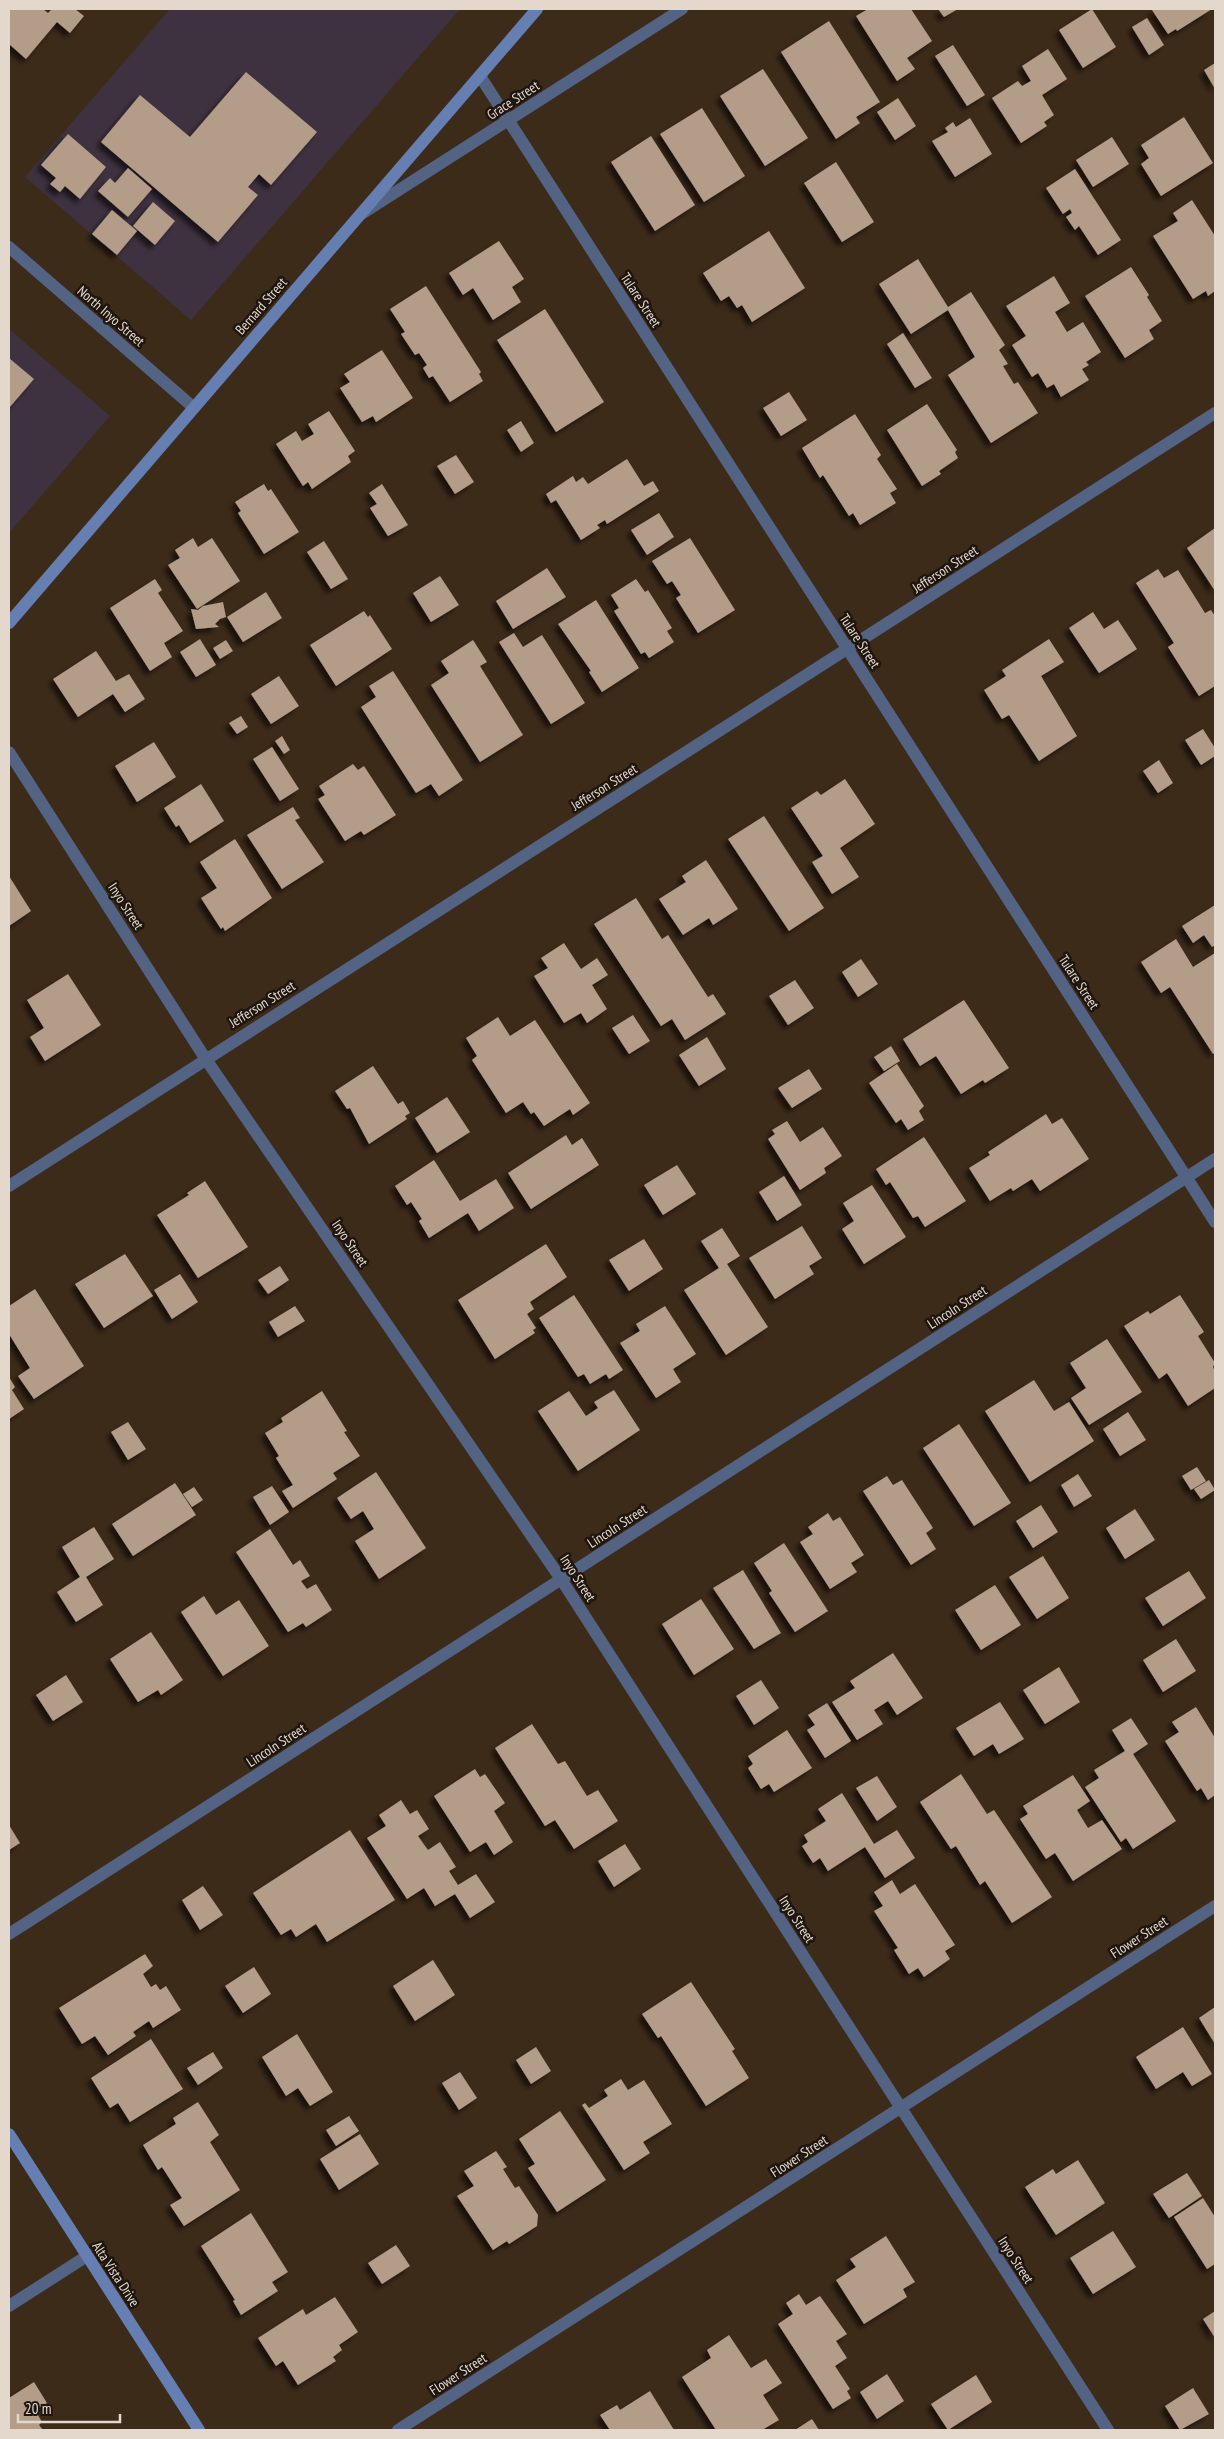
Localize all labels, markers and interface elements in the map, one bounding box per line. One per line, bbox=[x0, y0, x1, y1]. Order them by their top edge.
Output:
street label: Grace Street bbox=[483, 76, 543, 124]
street label: Tulare Street bbox=[617, 269, 665, 331]
street label: Bernard Street bbox=[231, 274, 291, 338]
street label: North Inyo Street bbox=[74, 282, 148, 350]
street label: Jefferson Street bbox=[908, 541, 981, 597]
street label: Tulare Street bbox=[836, 610, 884, 672]
street label: Jefferson Street bbox=[567, 759, 641, 815]
street label: Inyo Street bbox=[104, 879, 148, 933]
street label: Tulare Street bbox=[1055, 951, 1103, 1013]
street label: Jefferson Street bbox=[225, 976, 299, 1032]
street label: Inyo Street bbox=[328, 1216, 372, 1270]
street label: Lincoln Street bbox=[924, 1281, 990, 1333]
street label: Lincoln Street bbox=[584, 1500, 650, 1552]
street label: Inyo Street bbox=[556, 1551, 600, 1605]
street label: Lincoln Street bbox=[243, 1719, 309, 1771]
street label: Inyo Street bbox=[775, 1892, 819, 1946]
street label: Flower Street bbox=[1107, 1912, 1171, 1962]
street label: Flower Street bbox=[767, 2131, 831, 2181]
street label: Inyo Street bbox=[994, 2233, 1038, 2287]
street label: Alta Vista Drive bbox=[88, 2238, 144, 2310]
street label: Flower Street bbox=[426, 2349, 490, 2399]
scale bar bbox=[18, 2392, 120, 2424]
text: 20 m bbox=[25, 2399, 51, 2418]

